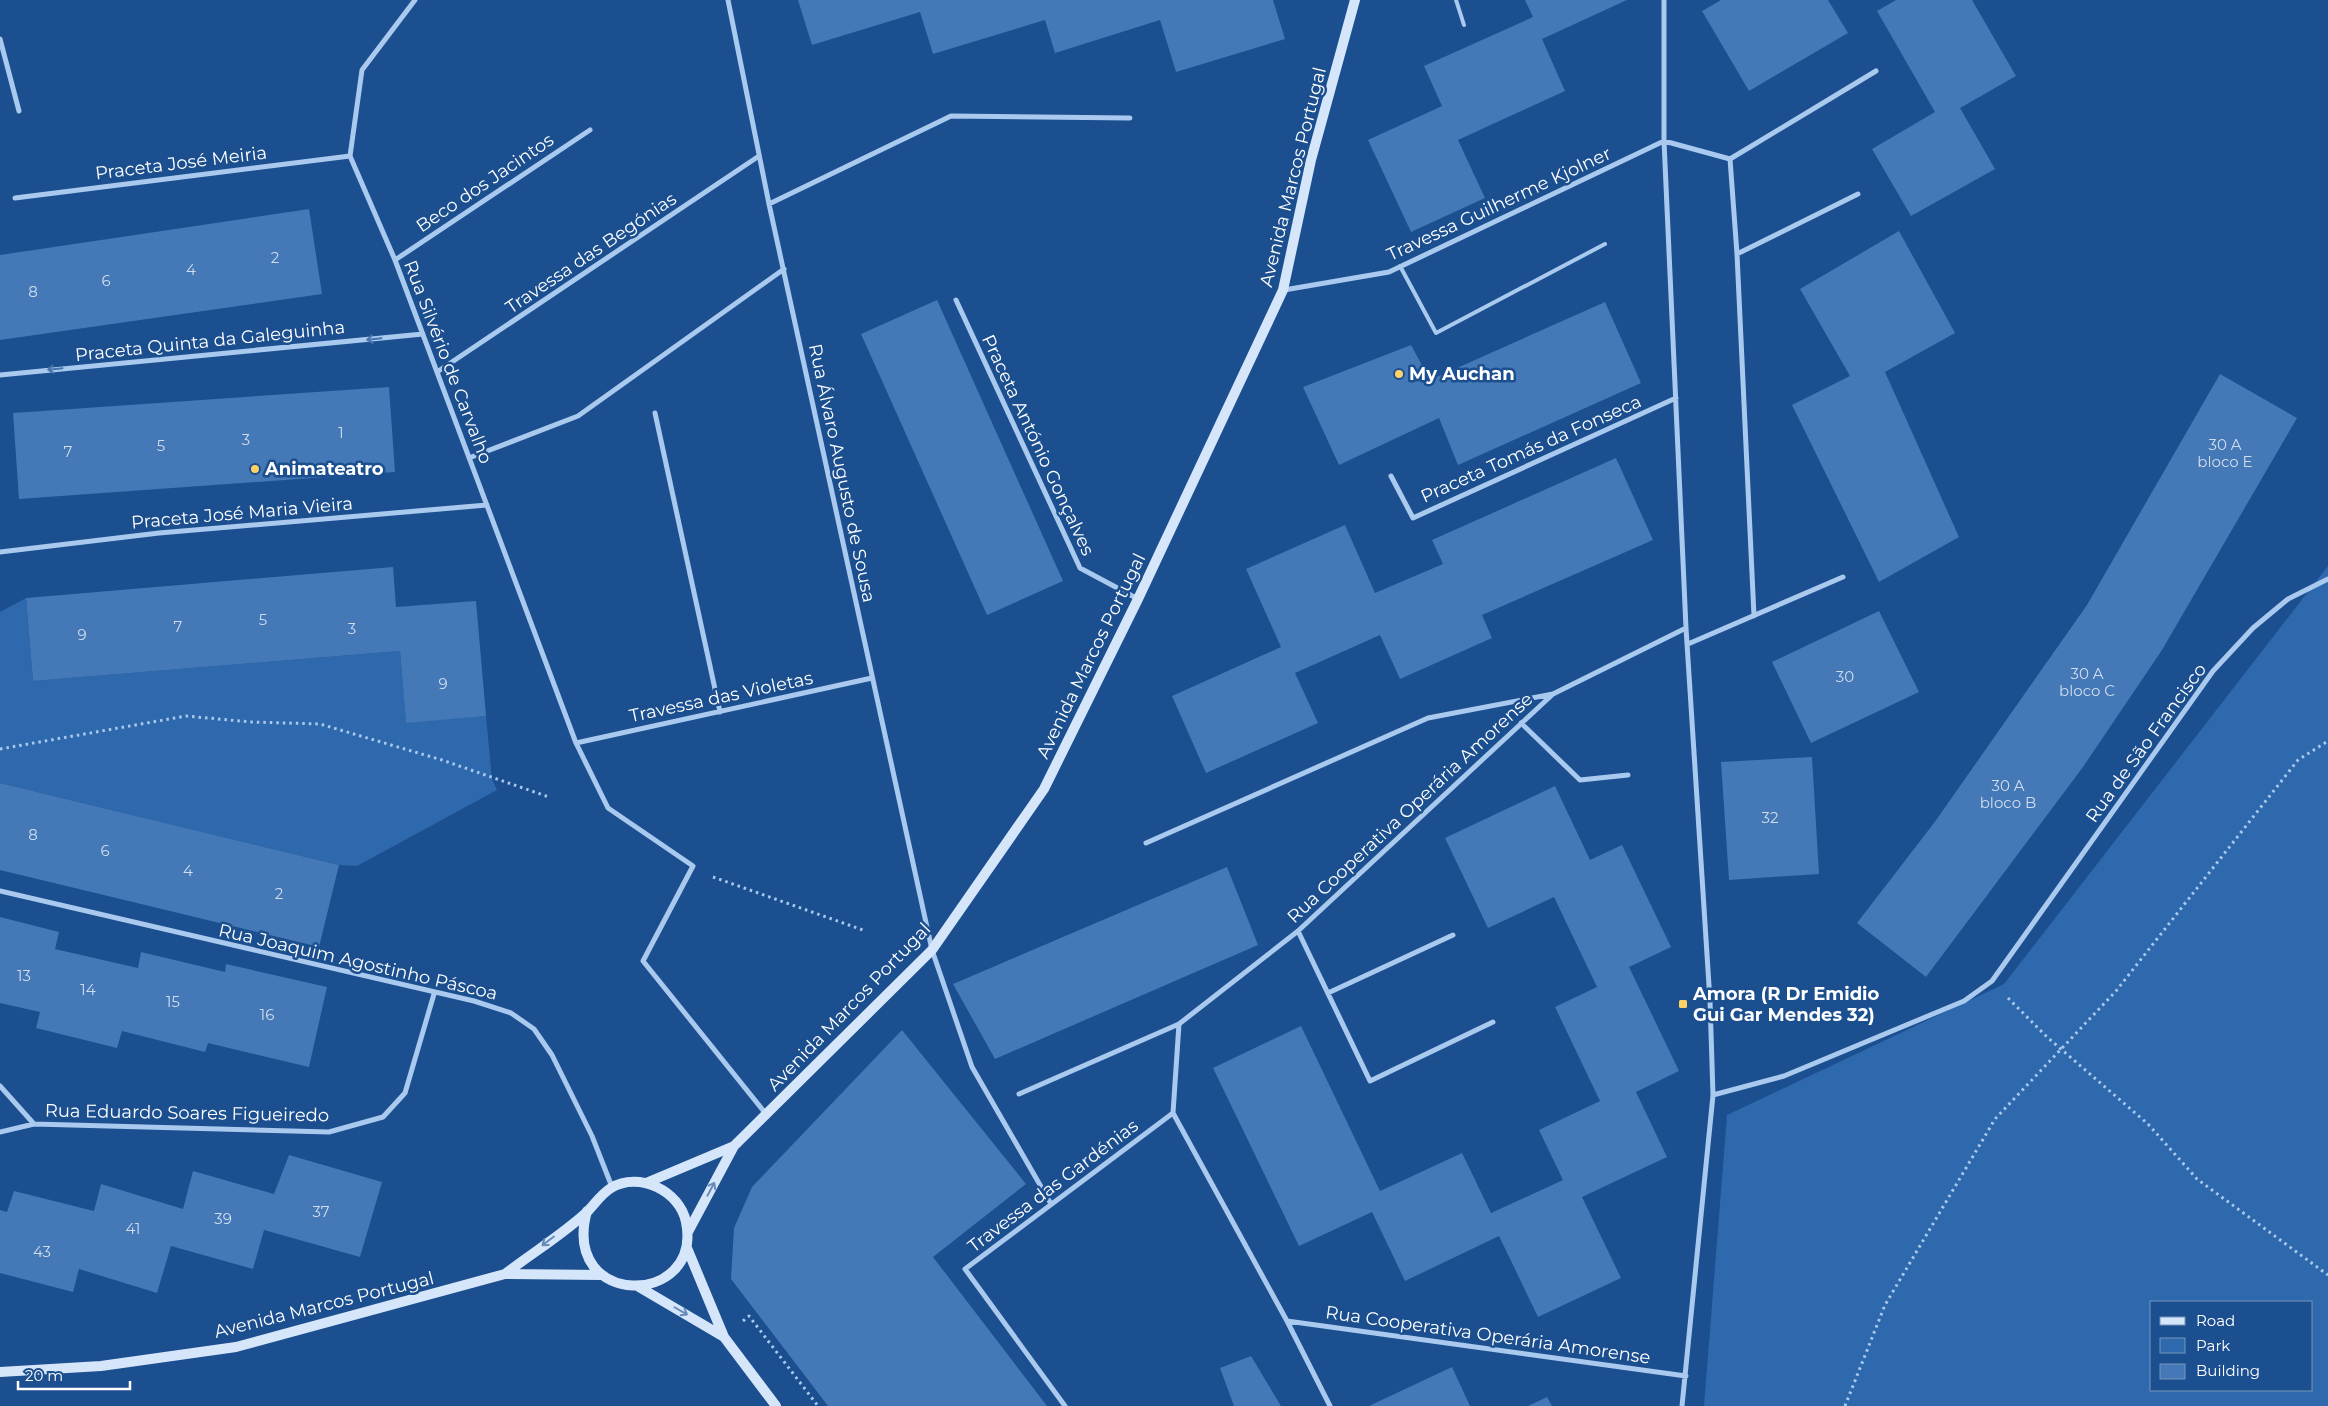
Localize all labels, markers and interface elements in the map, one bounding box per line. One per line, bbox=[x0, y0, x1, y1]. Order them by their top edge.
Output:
street label: Avenida Marcos Portugal bbox=[1255, 65, 1331, 289]
street label: Beco dos Jacintos bbox=[412, 129, 558, 237]
street label: Praceta José Meiria bbox=[94, 142, 268, 184]
street label: Travessa Guilherme Kjolner bbox=[1383, 142, 1615, 266]
street label: Travessa das Begónias bbox=[501, 188, 681, 318]
house number: 2 bbox=[271, 248, 279, 267]
street label: Rua Silvério de Carvalho bbox=[399, 257, 497, 467]
house number: 4 bbox=[186, 260, 196, 279]
house number: 6 bbox=[101, 271, 111, 290]
house number: 8 bbox=[28, 282, 38, 301]
street label: Praceta Quinta da Galeguinha bbox=[74, 316, 346, 366]
street label: Praceta António Gonçalves bbox=[977, 331, 1099, 559]
one-way arrow bbox=[366, 334, 382, 343]
street label: Rua Álvaro Augusto de Sousa bbox=[804, 342, 880, 604]
place label: My Auchan bbox=[1409, 363, 1515, 385]
one-way arrow bbox=[48, 364, 64, 374]
marker: My Auchan bbox=[1393, 368, 1405, 380]
street label: Praceta Tomás da Fonseca bbox=[1417, 390, 1645, 508]
house number: 1 bbox=[338, 423, 344, 442]
house number: 3 bbox=[242, 430, 250, 449]
house number: 30 A bloco E bbox=[2197, 435, 2253, 471]
house number: 5 bbox=[157, 436, 165, 455]
house number: 7 bbox=[64, 442, 73, 461]
place label: Animateatro bbox=[264, 458, 384, 480]
marker: Animateatro bbox=[249, 463, 261, 475]
street label: Praceta José Maria Vieira bbox=[130, 492, 354, 534]
street label: Avenida Marcos Portugal bbox=[1032, 550, 1150, 762]
house number: 5 bbox=[259, 610, 267, 629]
house number: 7 bbox=[174, 617, 183, 636]
house number: 3 bbox=[348, 619, 356, 638]
house number: 9 bbox=[77, 625, 87, 644]
street label: Rua de São Francisco bbox=[2081, 659, 2211, 827]
house number: 30 A bloco C bbox=[2059, 664, 2115, 700]
street label: Travessa das Violetas bbox=[627, 667, 815, 727]
house number: 30 bbox=[1836, 667, 1854, 686]
house number: 9 bbox=[438, 674, 448, 693]
street label: Rua Cooperativa Operária Amorense bbox=[1283, 688, 1538, 928]
house number: 30 A bloco B bbox=[1980, 776, 2036, 812]
house number: 32 bbox=[1762, 808, 1778, 827]
house number: 8 bbox=[28, 825, 38, 844]
house number: 6 bbox=[100, 841, 110, 860]
house number: 4 bbox=[183, 861, 193, 880]
house number: 2 bbox=[275, 884, 283, 903]
street label: Avenida Marcos Portugal bbox=[763, 918, 935, 1096]
street label: Rua Joaquim Agostinho Páscoa bbox=[216, 919, 500, 1005]
house number: 13 bbox=[17, 966, 31, 985]
house number: 14 bbox=[80, 980, 96, 999]
place label: Amora (R Dr Emidio Gui Gar Mendes 32) bbox=[1692, 983, 1880, 1026]
house number: 15 bbox=[166, 992, 180, 1011]
marker: Amora (R Dr Emidio Gui Gar Mendes 32) bbox=[1677, 998, 1689, 1010]
house number: 16 bbox=[260, 1005, 274, 1024]
street label: Rua Eduardo Soares Figueiredo bbox=[45, 1100, 329, 1126]
street label: Travessa das Gardénias bbox=[963, 1115, 1143, 1257]
one-way arrow bbox=[707, 1182, 716, 1197]
house number: 37 bbox=[312, 1202, 330, 1221]
house number: 39 bbox=[214, 1209, 232, 1228]
house number: 41 bbox=[126, 1219, 140, 1238]
one-way arrow bbox=[541, 1236, 555, 1246]
house number: 43 bbox=[33, 1242, 51, 1261]
street label: Avenida Marcos Portugal bbox=[212, 1267, 436, 1343]
street label: Rua Cooperativa Operária Amorense bbox=[1324, 1301, 1652, 1369]
legend bbox=[2150, 1301, 2313, 1391]
one-way arrow bbox=[673, 1307, 688, 1317]
text: Road bbox=[2196, 1311, 2235, 1330]
text: Park bbox=[2196, 1336, 2230, 1355]
scale bar bbox=[18, 1358, 130, 1390]
text: Building bbox=[2196, 1361, 2260, 1380]
text: 20 m bbox=[25, 1366, 63, 1385]

